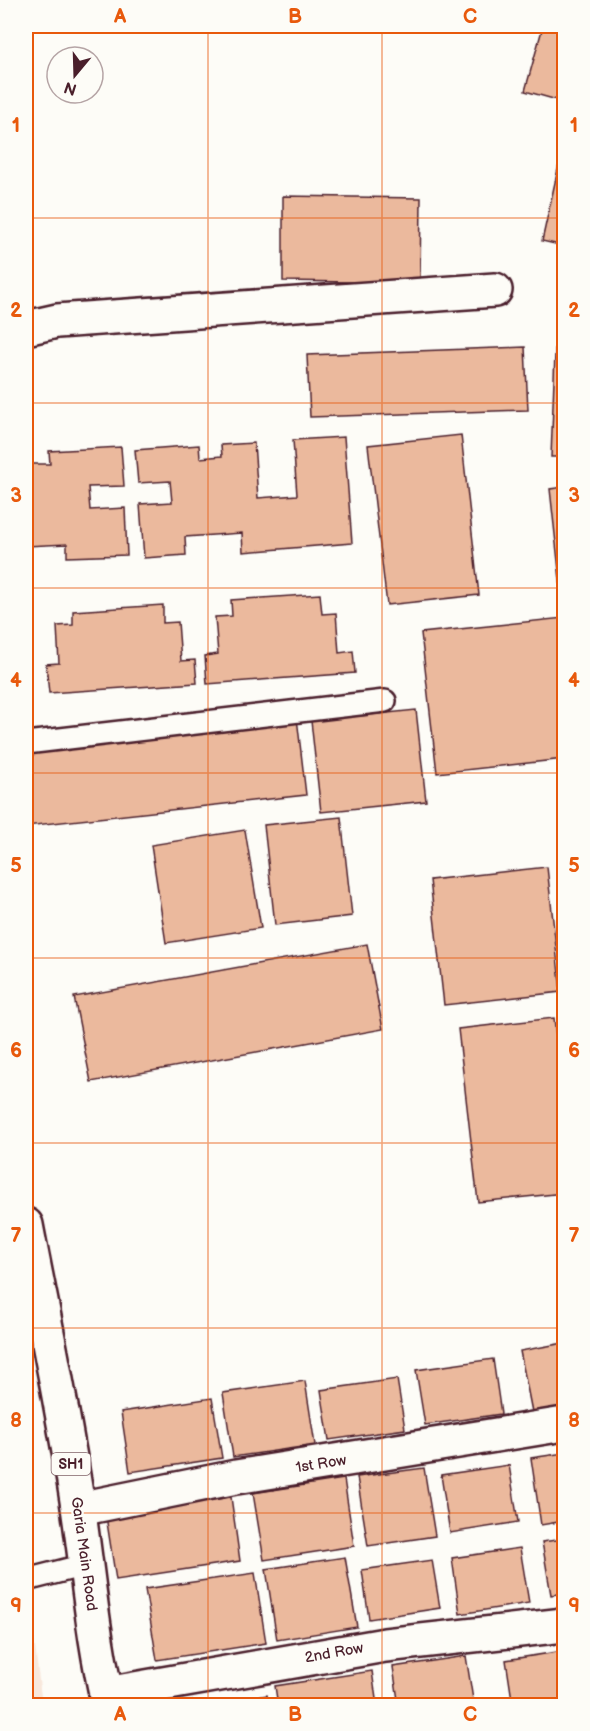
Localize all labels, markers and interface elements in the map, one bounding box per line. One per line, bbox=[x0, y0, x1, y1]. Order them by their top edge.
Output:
text: A bbox=[113, 5, 127, 29]
text: B bbox=[288, 5, 302, 29]
text: C bbox=[463, 5, 477, 29]
north arrow bbox=[45, 45, 105, 105]
text: N bbox=[62, 77, 79, 99]
text: 1 bbox=[12, 114, 20, 138]
text: 1 bbox=[570, 114, 578, 138]
text: 2 bbox=[10, 299, 22, 323]
text: 2 bbox=[568, 299, 580, 323]
text: 3 bbox=[10, 484, 22, 508]
text: 3 bbox=[568, 484, 580, 508]
text: 4 bbox=[10, 669, 22, 693]
text: 4 bbox=[568, 669, 580, 693]
text: 5 bbox=[10, 854, 22, 878]
text: 5 bbox=[568, 854, 580, 878]
text: 6 bbox=[10, 1039, 22, 1063]
text: 6 bbox=[568, 1039, 580, 1063]
text: 7 bbox=[10, 1224, 22, 1248]
text: 7 bbox=[568, 1224, 580, 1248]
text: 8 bbox=[10, 1409, 22, 1433]
text: 8 bbox=[568, 1409, 580, 1433]
street label: 1st Row bbox=[294, 1451, 348, 1477]
road number: SH1 bbox=[52, 1453, 90, 1475]
street label: Garia Main Road bbox=[67, 1496, 101, 1612]
text: 9 bbox=[10, 1594, 22, 1618]
text: 9 bbox=[568, 1594, 580, 1618]
street label: 2nd Row bbox=[303, 1639, 365, 1667]
text: A bbox=[113, 1703, 127, 1727]
text: B bbox=[288, 1703, 302, 1727]
text: C bbox=[463, 1703, 477, 1727]

